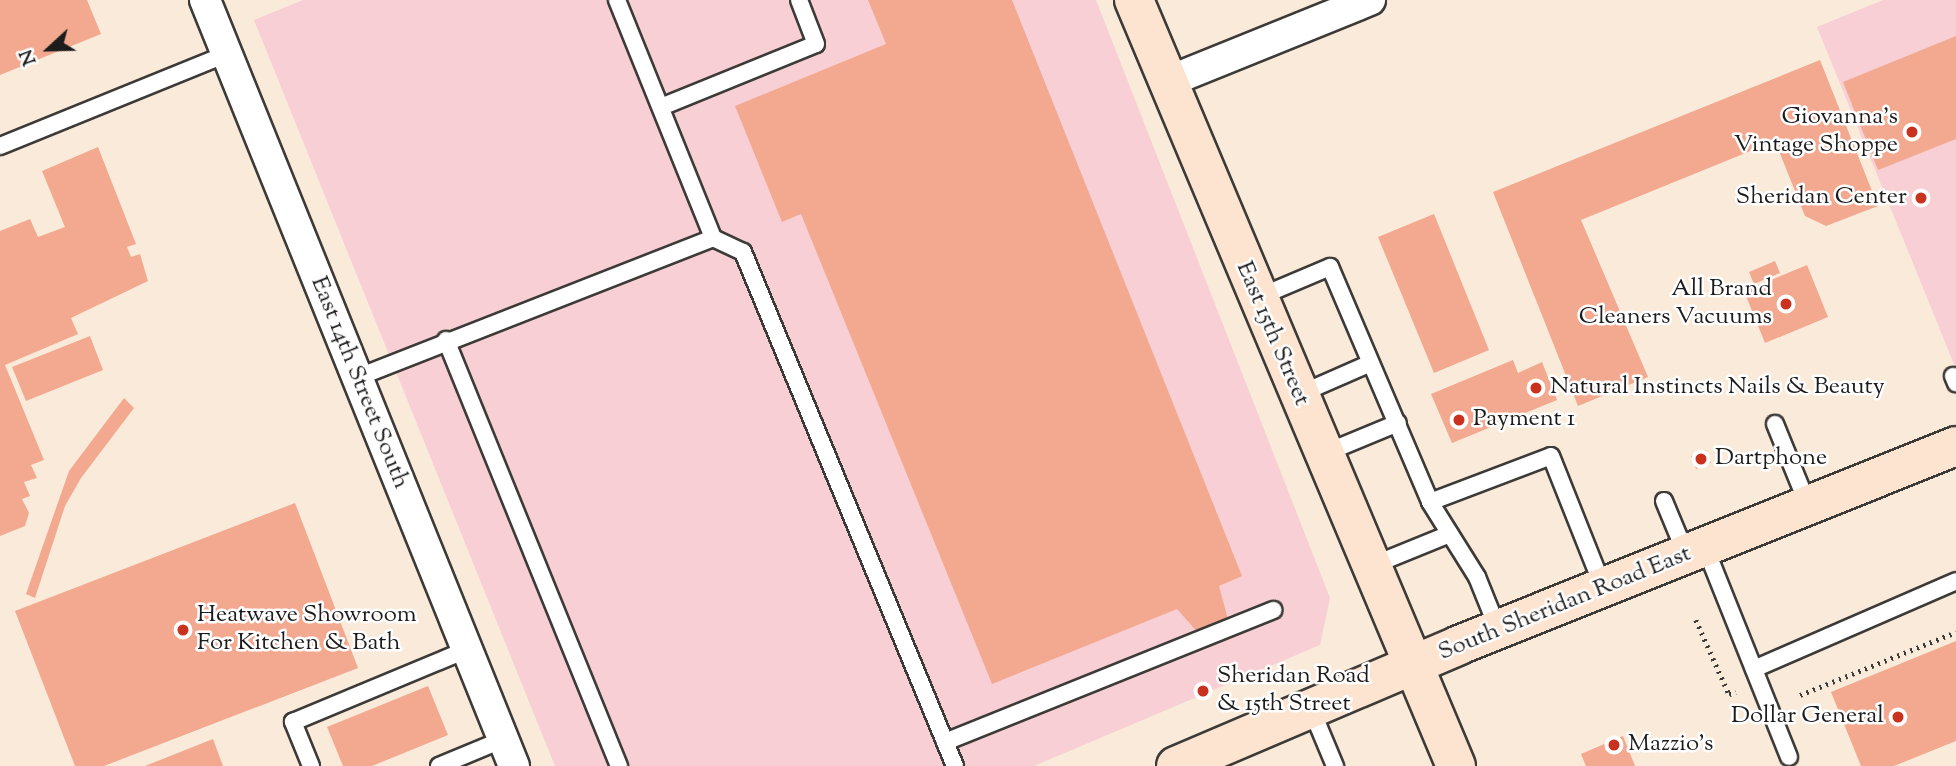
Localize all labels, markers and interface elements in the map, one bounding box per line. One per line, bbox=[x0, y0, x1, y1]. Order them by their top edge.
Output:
north arrow bbox=[14, 14, 84, 84]
text: N bbox=[14, 45, 44, 69]
place label: Giovanna's Vintage Shoppe bbox=[1734, 104, 1898, 160]
marker: Giovanna's Vintage Shoppe bbox=[1904, 124, 1920, 140]
place label: Sheridan Center bbox=[1736, 184, 1907, 212]
marker: Sheridan Center bbox=[1913, 190, 1929, 206]
street label: East 15th Street bbox=[1229, 257, 1315, 411]
street label: East 14th Street South bbox=[303, 273, 415, 493]
place label: All Brand Cleaners Vacuums bbox=[1579, 276, 1772, 332]
marker: All Brand Cleaners Vacuums bbox=[1778, 296, 1794, 312]
place label: Natural Instincts Nails & Beauty bbox=[1550, 374, 1885, 402]
marker: Natural Instincts Nails & Beauty bbox=[1528, 380, 1544, 396]
place label: Payment 1 bbox=[1473, 406, 1575, 434]
marker: Payment 1 bbox=[1451, 412, 1467, 428]
place label: Dartphone bbox=[1715, 445, 1827, 473]
marker: Dartphone bbox=[1693, 451, 1709, 467]
street label: South Sheridan Road East bbox=[1434, 540, 1696, 668]
place label: Heatwave Showroom For Kitchen & Bath bbox=[197, 602, 417, 658]
marker: Heatwave Showroom For Kitchen & Bath bbox=[175, 622, 191, 638]
place label: Sheridan Road & 15th Street bbox=[1217, 663, 1370, 719]
marker: Sheridan Road & 15th Street bbox=[1195, 683, 1211, 699]
place label: Dollar General bbox=[1731, 703, 1884, 731]
marker: Dollar General bbox=[1890, 709, 1906, 725]
place label: Mazzio's bbox=[1628, 731, 1713, 759]
marker: Mazzio's bbox=[1606, 737, 1622, 753]

